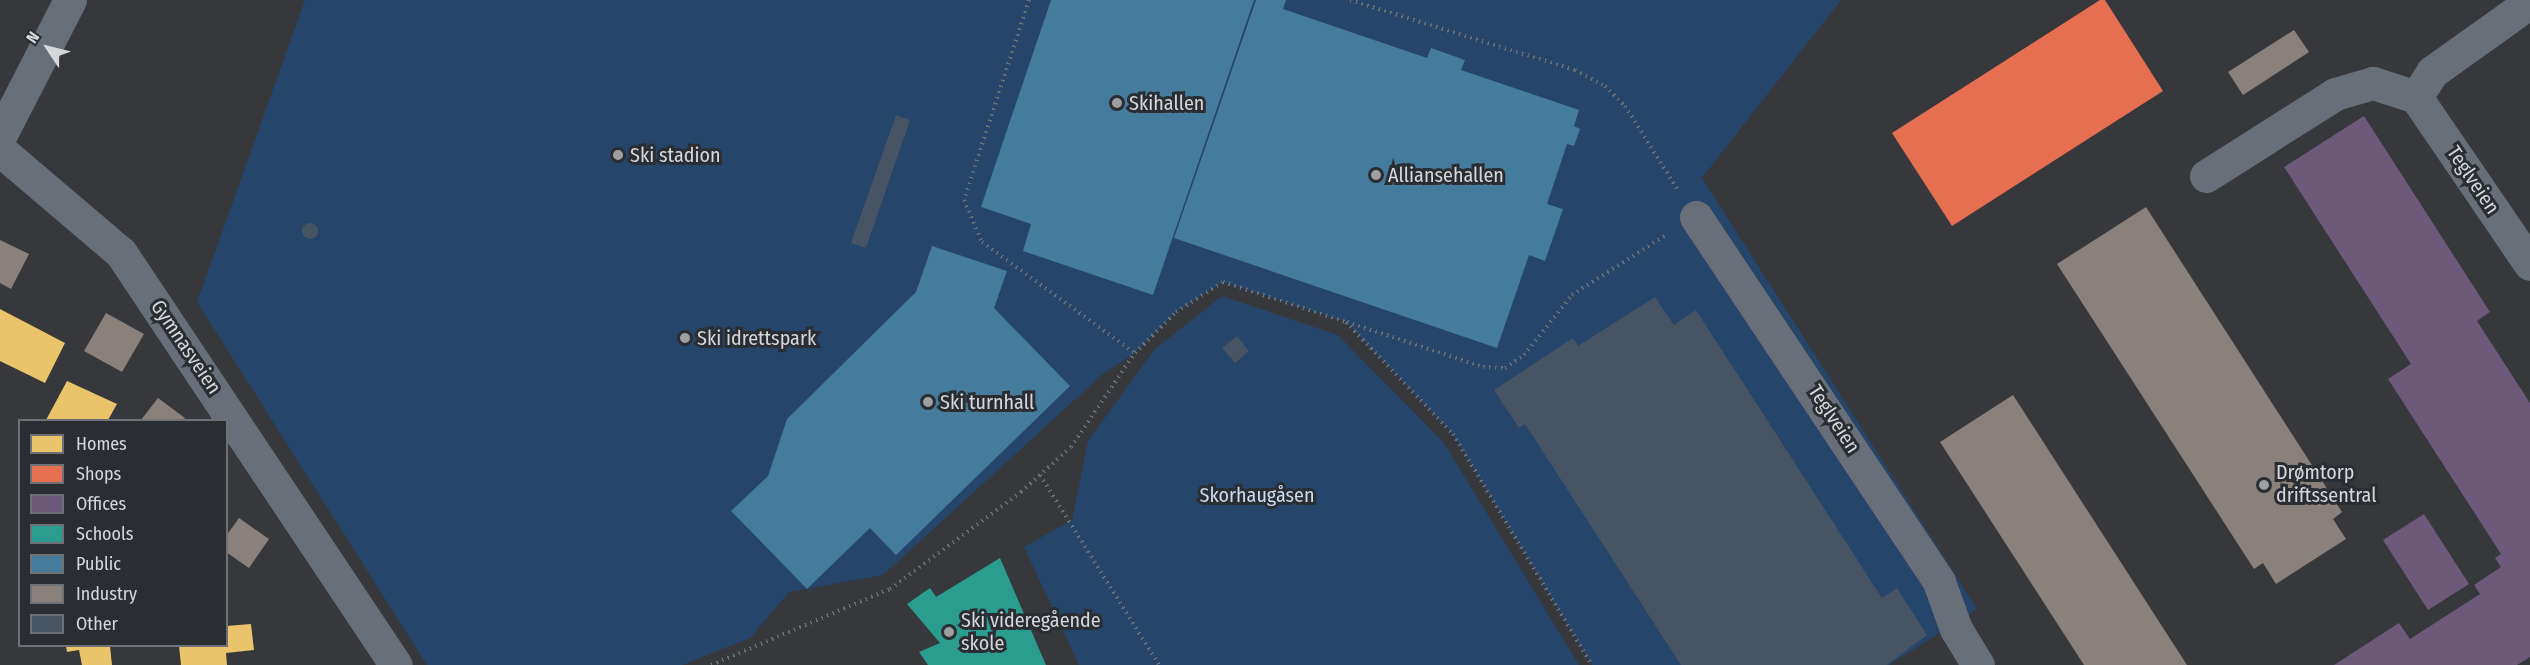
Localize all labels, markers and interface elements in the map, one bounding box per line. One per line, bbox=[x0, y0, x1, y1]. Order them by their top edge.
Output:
north arrow bbox=[18, 18, 78, 78]
text: N bbox=[22, 28, 43, 47]
place label: Skihallen bbox=[1129, 91, 1204, 115]
marker: Skihallen bbox=[1110, 96, 1124, 110]
street label: Teglveien bbox=[2442, 142, 2504, 218]
place label: Ski stadion bbox=[630, 143, 721, 167]
marker: Ski stadion bbox=[611, 148, 625, 162]
place label: Alliansehallen bbox=[1388, 163, 1504, 187]
marker: Alliansehallen bbox=[1369, 168, 1383, 182]
street label: Gymnasveien bbox=[146, 295, 226, 399]
place label: Ski idrettspark bbox=[697, 326, 816, 350]
marker: Ski idrettspark bbox=[678, 331, 692, 345]
street label: Teglveien bbox=[1803, 380, 1865, 458]
place label: Ski turnhall bbox=[940, 390, 1034, 414]
marker: Ski turnhall bbox=[921, 395, 935, 409]
legend bbox=[18, 419, 228, 647]
text: Homes bbox=[76, 433, 127, 455]
place label: Drømtorp driftssentral bbox=[2276, 461, 2376, 508]
text: Shops bbox=[76, 463, 121, 485]
marker: Drømtorp driftssentral bbox=[2257, 478, 2271, 492]
park label: Skorhaugåsen bbox=[1200, 483, 1314, 507]
text: Offices bbox=[76, 493, 126, 515]
text: Schools bbox=[76, 523, 134, 545]
text: Public bbox=[76, 553, 121, 575]
text: Industry bbox=[76, 583, 137, 605]
place label: Ski videregående skole bbox=[961, 608, 1101, 655]
text: Other bbox=[76, 613, 118, 635]
marker: Ski videregående skole bbox=[942, 625, 956, 639]

